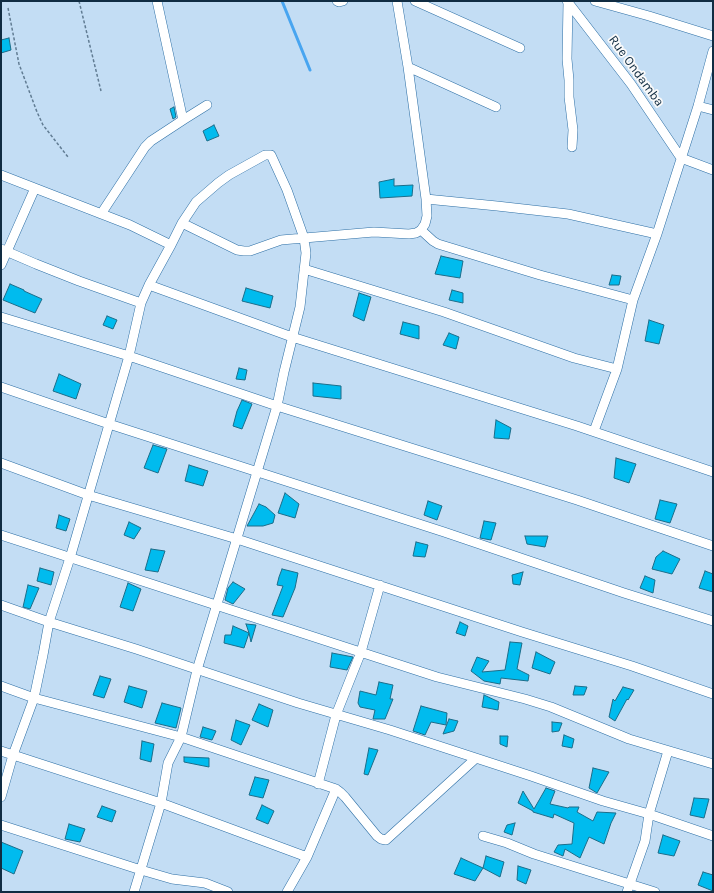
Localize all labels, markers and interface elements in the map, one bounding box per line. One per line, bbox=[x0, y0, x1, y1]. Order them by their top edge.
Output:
street label: Rue Ondamba bbox=[605, 33, 667, 109]

